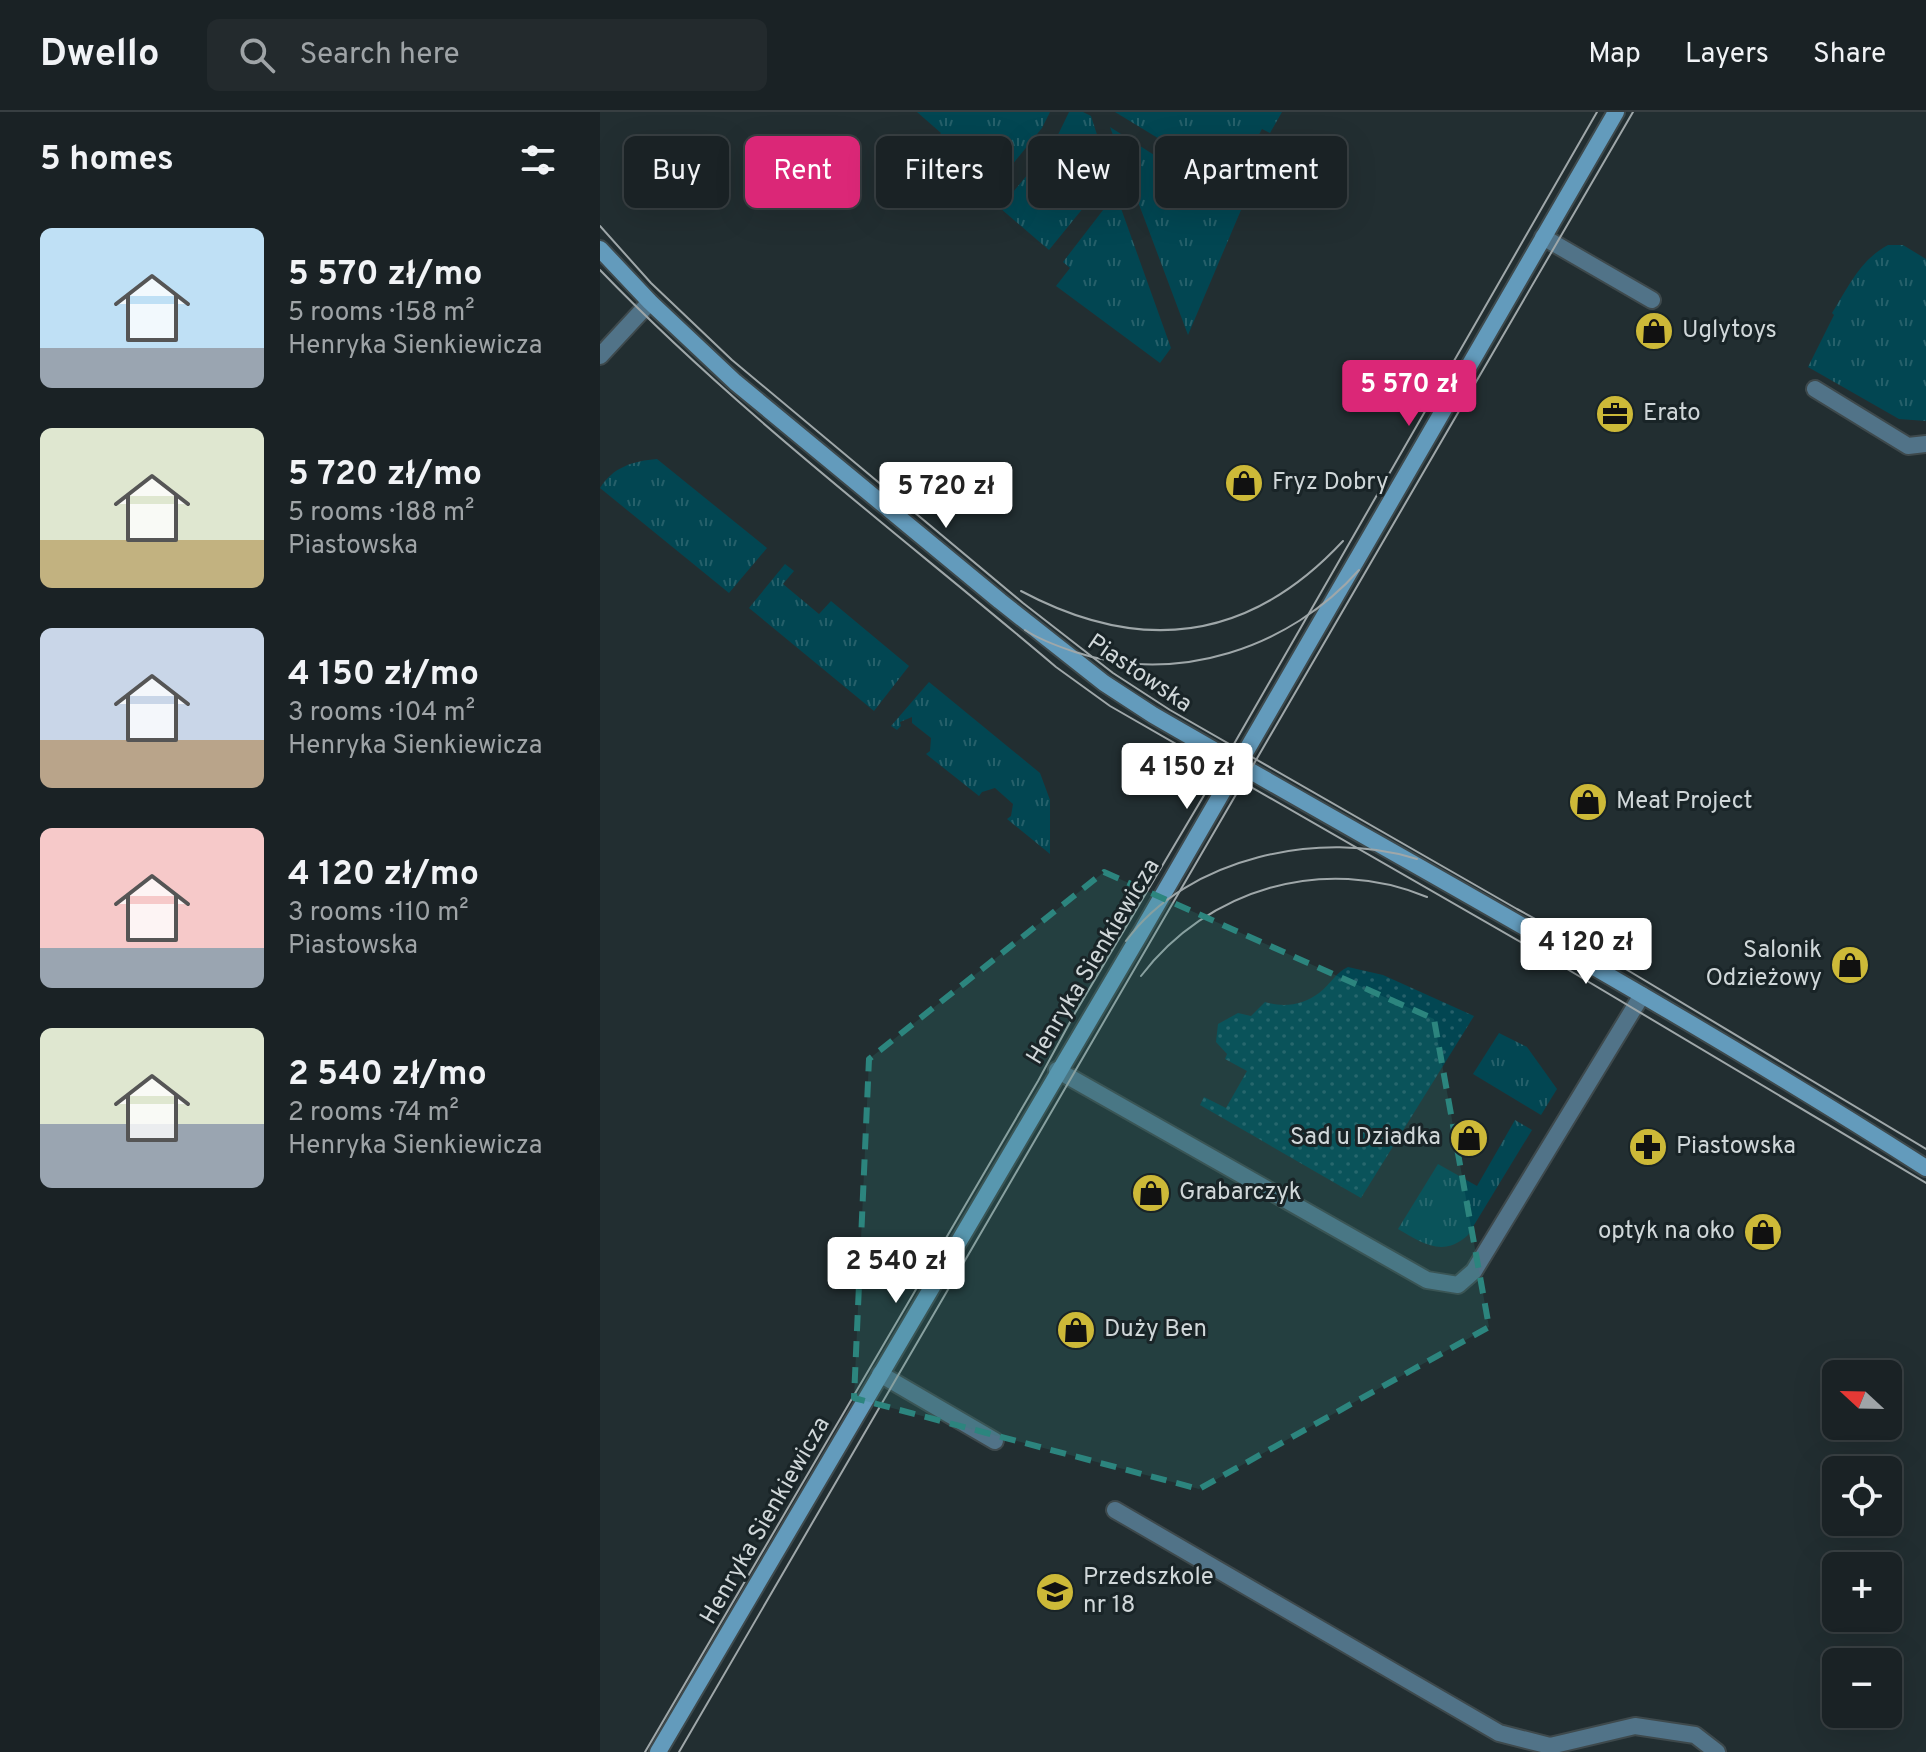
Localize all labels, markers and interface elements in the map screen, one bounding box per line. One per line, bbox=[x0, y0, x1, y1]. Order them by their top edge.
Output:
search box bbox=[207, 19, 767, 91]
text: Dwello bbox=[40, 31, 159, 80]
icon: search bbox=[235, 33, 279, 77]
text: Search here bbox=[299, 37, 460, 74]
text: Map bbox=[1588, 37, 1641, 73]
text: Layers bbox=[1685, 37, 1769, 73]
text: Share bbox=[1813, 37, 1886, 73]
chip: Buy bbox=[624, 136, 729, 208]
chip: Rent bbox=[745, 136, 860, 208]
chip: Filters bbox=[876, 136, 1012, 208]
chip: New bbox=[1028, 136, 1139, 208]
chip: Apartment bbox=[1155, 136, 1347, 208]
icon: filters bbox=[516, 138, 560, 182]
text: 5 homes bbox=[40, 139, 174, 182]
text: 5 570 zł/mo bbox=[288, 254, 483, 297]
icon: home bbox=[104, 260, 200, 356]
text: 5 rooms · 158 m² bbox=[288, 297, 475, 330]
shop icon: Uglytoys bbox=[1633, 310, 1675, 352]
place label: Uglytoys bbox=[1682, 316, 1777, 346]
text: Henryka Sienkiewicza bbox=[288, 330, 542, 363]
pin: 5 570 zł bbox=[1326, 360, 1492, 428]
text: 5 570 zł bbox=[1360, 369, 1458, 402]
office icon: Erato bbox=[1594, 393, 1636, 435]
place label: Erato bbox=[1643, 399, 1701, 429]
text: 5 720 zł/mo bbox=[288, 454, 482, 497]
icon: home bbox=[104, 460, 200, 556]
pin: 5 720 zł bbox=[863, 462, 1029, 530]
shop icon: Fryz Dobry bbox=[1223, 462, 1265, 504]
place label: Fryz Dobry bbox=[1272, 468, 1389, 498]
text: 5 720 zł bbox=[897, 471, 995, 504]
text: 5 rooms · 188 m² bbox=[288, 497, 474, 530]
text: Piastowska bbox=[288, 530, 418, 563]
street label: Piastowska bbox=[1081, 628, 1197, 720]
text: 4 150 zł/mo bbox=[288, 654, 479, 697]
icon: home bbox=[104, 660, 200, 756]
text: 3 rooms · 104 m² bbox=[288, 697, 475, 730]
text: Henryka Sienkiewicza bbox=[288, 730, 542, 763]
pin: 4 150 zł bbox=[1104, 743, 1270, 811]
text: 4 150 zł bbox=[1140, 752, 1234, 785]
shop icon: Meat Project bbox=[1567, 781, 1609, 823]
place label: Meat Project bbox=[1616, 787, 1753, 817]
text: 4 120 zł/mo bbox=[288, 854, 479, 897]
street label: Henryka Sienkiewicza bbox=[1021, 854, 1167, 1070]
icon: home bbox=[104, 860, 200, 956]
text: 3 rooms · 110 m² bbox=[288, 897, 469, 930]
pin: 4 120 zł bbox=[1503, 918, 1669, 986]
text: 4 120 zł bbox=[1539, 927, 1633, 960]
text: Piastowska bbox=[288, 930, 418, 963]
place label: Salonik Odzieżowy bbox=[1705, 936, 1822, 994]
shop icon: Salonik Odzieżowy bbox=[1829, 944, 1871, 986]
text: 2 540 zł/mo bbox=[288, 1054, 487, 1097]
icon: home bbox=[104, 1060, 200, 1156]
text: 2 rooms · 74 m² bbox=[288, 1097, 459, 1130]
shop icon: Sad u Dziadka bbox=[1448, 1117, 1490, 1159]
place label: Sad u Dziadka bbox=[1290, 1123, 1441, 1153]
pharmacy icon: Piastowska bbox=[1627, 1126, 1669, 1168]
text: Henryka Sienkiewicza bbox=[288, 1130, 542, 1163]
place label: Piastowska bbox=[1676, 1132, 1796, 1162]
shop icon: Grabarczyk bbox=[1130, 1172, 1172, 1214]
place label: Grabarczyk bbox=[1179, 1178, 1302, 1208]
shop icon: optyk na oko bbox=[1742, 1211, 1784, 1253]
place label: optyk na oko bbox=[1598, 1217, 1735, 1247]
pin: 2 540 zł bbox=[813, 1237, 979, 1305]
text: 2 540 zł bbox=[846, 1246, 946, 1279]
shop icon: Duży Ben bbox=[1055, 1309, 1097, 1351]
place label: Duży Ben bbox=[1104, 1315, 1207, 1345]
north arrow bbox=[1822, 1360, 1902, 1440]
map controls bbox=[1822, 1360, 1902, 1728]
street label: Henryka Sienkiewicza bbox=[694, 1412, 838, 1630]
button: locate bbox=[1822, 1456, 1902, 1536]
button: + bbox=[1822, 1552, 1902, 1632]
place label: Przedszkole nr 18 bbox=[1083, 1563, 1214, 1621]
school or university icon: Przedszkole nr 18 bbox=[1034, 1571, 1076, 1613]
button: − bbox=[1822, 1648, 1902, 1728]

